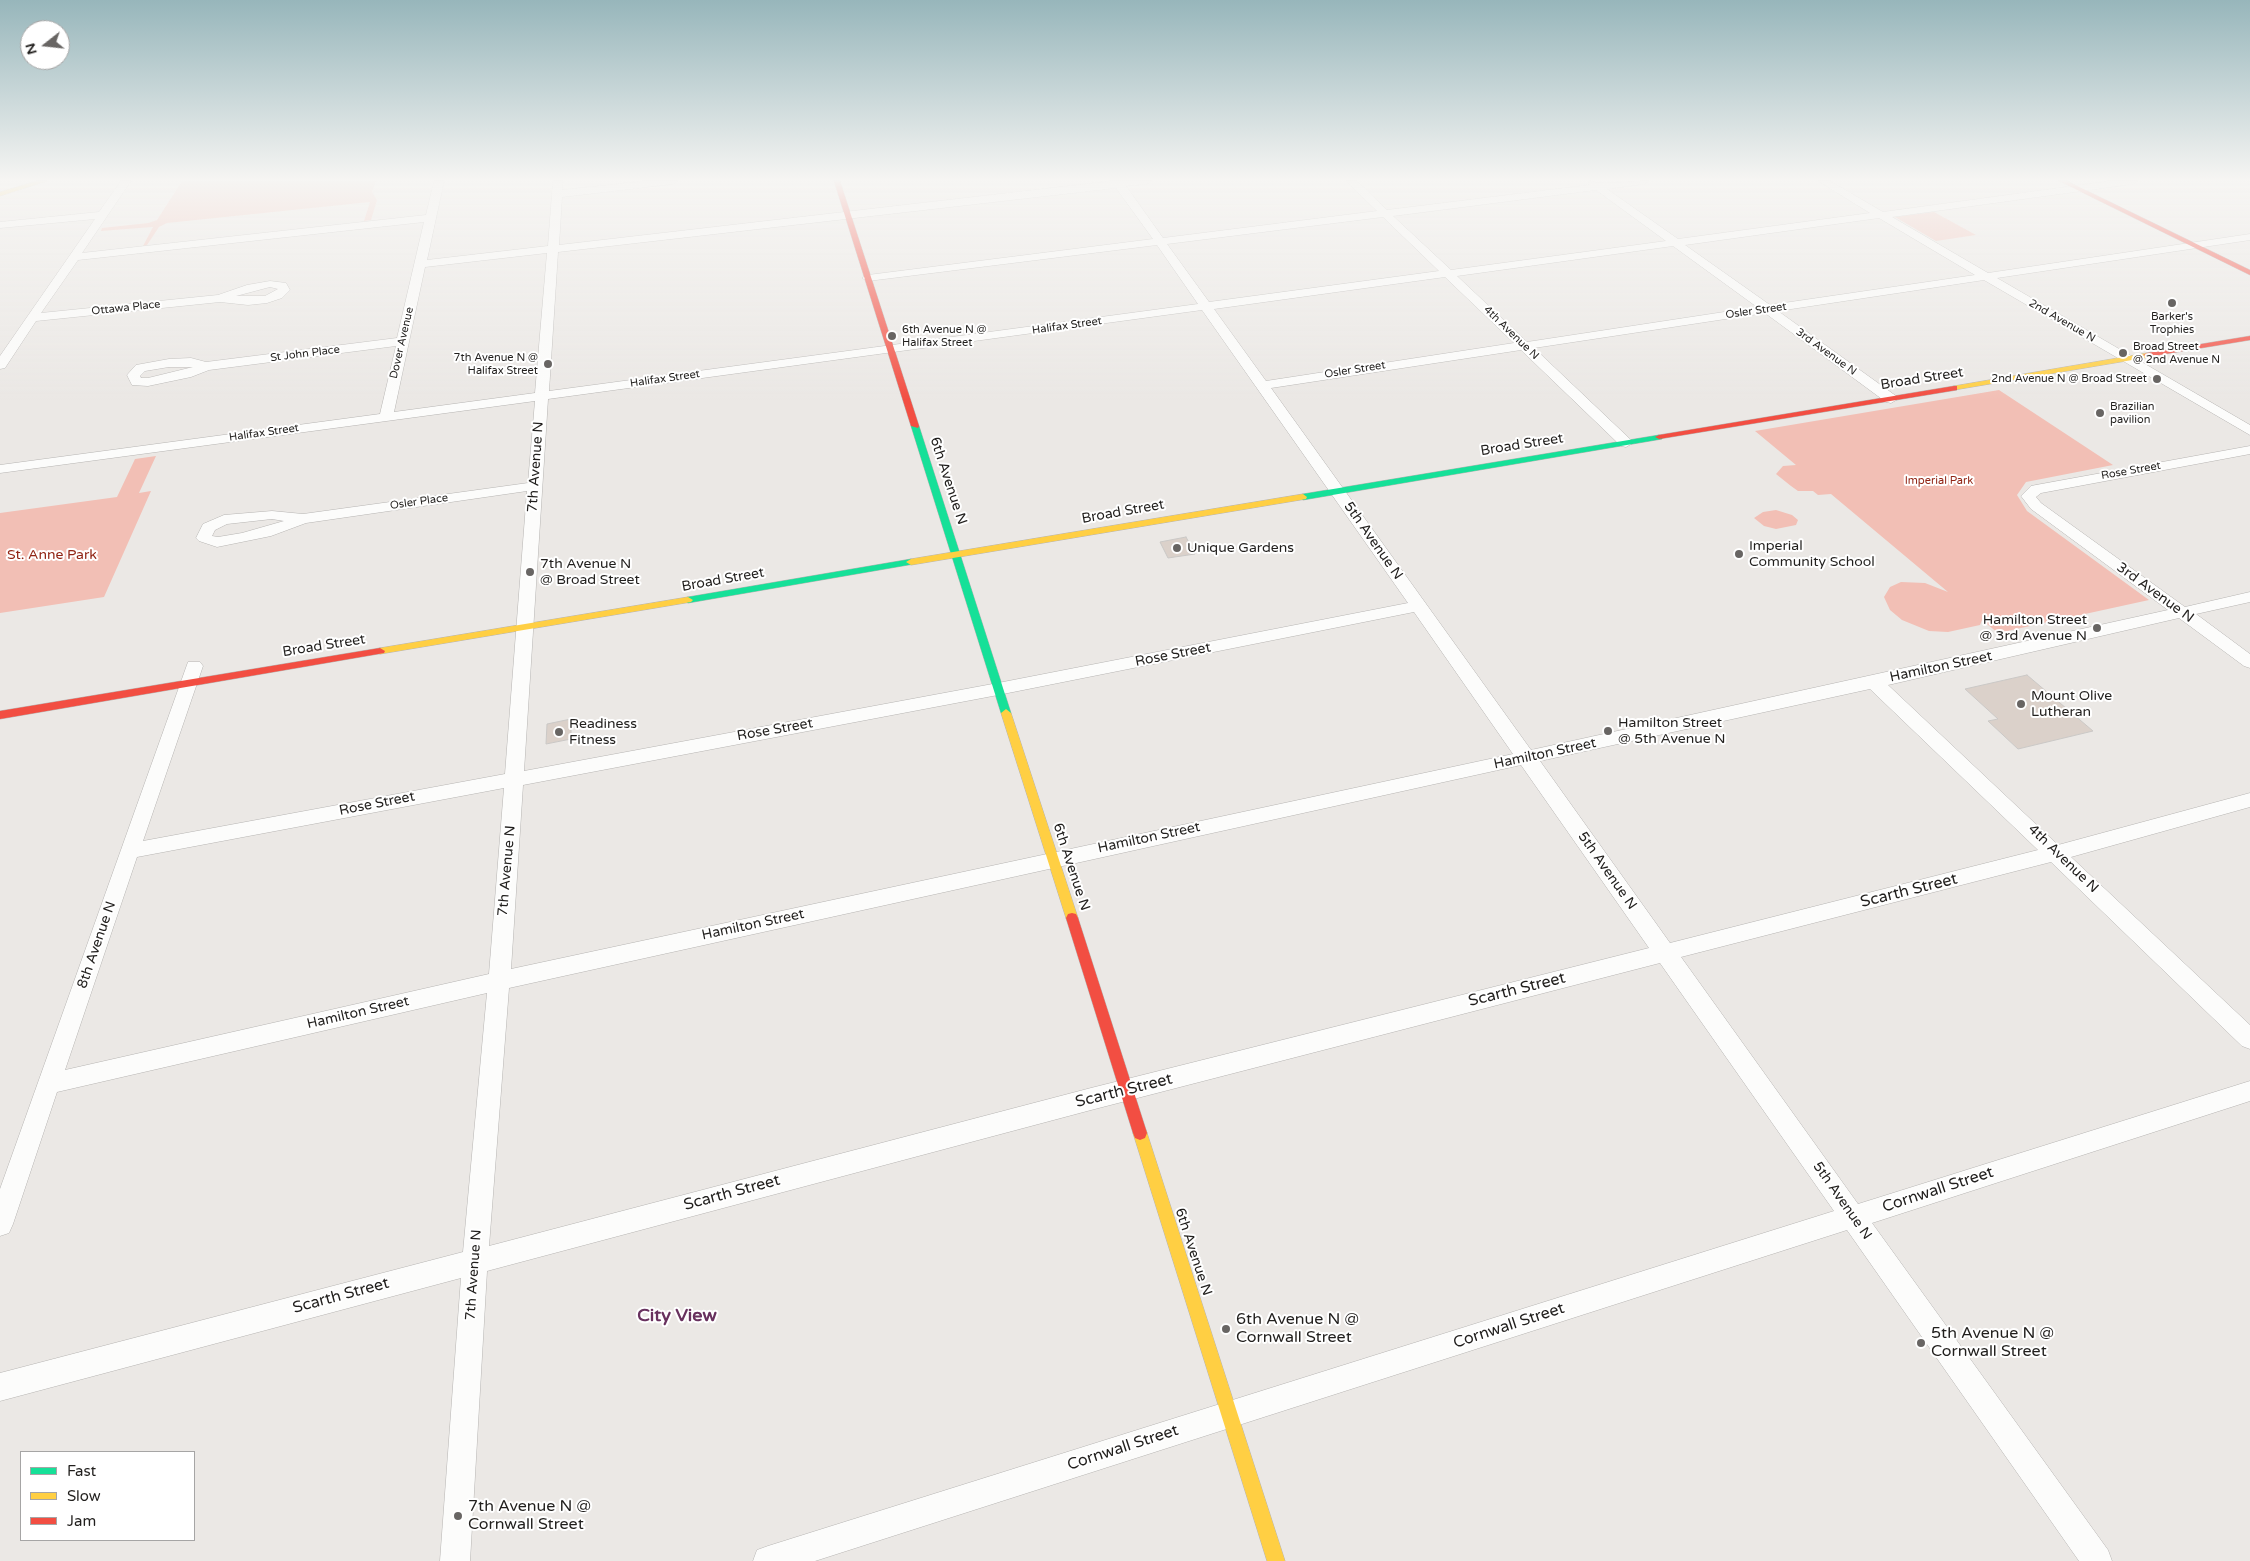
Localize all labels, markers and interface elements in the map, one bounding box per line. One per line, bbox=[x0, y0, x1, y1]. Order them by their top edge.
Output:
north arrow bbox=[20, 20, 70, 70]
text: N bbox=[21, 41, 41, 57]
street label: 2nd Avenue N bbox=[2026, 297, 2098, 345]
marker: Barker's Trophies bbox=[2166, 297, 2178, 309]
street label: Ottawa Place bbox=[91, 298, 161, 318]
street label: Osler Street bbox=[1725, 300, 1787, 322]
street label: 4th Avenue N bbox=[1481, 303, 1541, 363]
street label: Dover Avenue bbox=[387, 306, 417, 380]
place label: Barker's Trophies bbox=[2150, 310, 2194, 336]
street label: Halifax Street bbox=[1031, 315, 1103, 337]
place label: 6th Avenue N @ Halifax Street bbox=[902, 323, 986, 349]
street label: 3rd Avenue N bbox=[1793, 326, 1859, 378]
marker: 6th Avenue N @ Halifax Street bbox=[886, 330, 898, 342]
place label: Broad Street @ 2nd Avenue N bbox=[2133, 340, 2220, 366]
street label: St John Place bbox=[269, 343, 341, 365]
marker: Broad Street @ 2nd Avenue N bbox=[2117, 347, 2129, 359]
place label: 7th Avenue N @ Halifax Street bbox=[454, 351, 538, 377]
marker: 7th Avenue N @ Halifax Street bbox=[542, 358, 554, 370]
street label: Osler Street bbox=[1324, 359, 1386, 381]
street label: Broad Street bbox=[1879, 364, 1965, 394]
street label: Halifax Street bbox=[629, 368, 701, 390]
place label: 2nd Avenue N @ Broad Street bbox=[1991, 372, 2147, 386]
marker: 2nd Avenue N @ Broad Street bbox=[2151, 373, 2163, 385]
place label: Brazilian pavilion bbox=[2110, 400, 2155, 426]
marker: Brazilian pavilion bbox=[2094, 407, 2106, 419]
street label: 7th Avenue N bbox=[524, 421, 548, 513]
street label: Halifax Street bbox=[228, 422, 300, 444]
street label: Broad Street bbox=[1479, 430, 1565, 460]
street label: 6th Avenue N bbox=[926, 435, 970, 527]
street label: Rose Street bbox=[2100, 459, 2162, 483]
park label: Imperial Park bbox=[1905, 474, 1973, 488]
street label: Osler Place bbox=[389, 491, 449, 513]
street label: Broad Street bbox=[1080, 496, 1166, 528]
street label: 5th Avenue N bbox=[1340, 499, 1406, 583]
place label: Imperial Community School bbox=[1749, 538, 1875, 570]
place label: Unique Gardens bbox=[1187, 540, 1294, 556]
marker: Unique Gardens bbox=[1171, 542, 1183, 554]
park label: St. Anne Park bbox=[7, 547, 97, 563]
marker: Imperial Community School bbox=[1733, 548, 1745, 560]
place label: 7th Avenue N @ Broad Street bbox=[540, 556, 640, 588]
street label: 3rd Avenue N bbox=[2113, 559, 2197, 627]
street label: Broad Street bbox=[680, 564, 766, 596]
marker: 7th Avenue N @ Broad Street bbox=[524, 566, 536, 578]
place label: Hamilton Street @ 3rd Avenue N bbox=[1979, 612, 2087, 644]
marker: Hamilton Street @ 3rd Avenue N bbox=[2091, 622, 2103, 634]
street label: Broad Street bbox=[281, 631, 367, 661]
street label: Rose Street bbox=[1134, 639, 1212, 671]
street label: Hamilton Street bbox=[1888, 648, 1994, 686]
place label: Mount Olive Lutheran bbox=[2031, 688, 2112, 720]
marker: Mount Olive Lutheran bbox=[2015, 698, 2027, 710]
street label: Rose Street bbox=[736, 715, 814, 745]
place label: Hamilton Street @ 5th Avenue N bbox=[1618, 715, 1726, 748]
place label: Readiness Fitness bbox=[569, 716, 637, 749]
marker: Hamilton Street @ 5th Avenue N bbox=[1602, 725, 1614, 737]
marker: Readiness Fitness bbox=[553, 726, 565, 738]
street label: Hamilton Street bbox=[1492, 735, 1598, 773]
street label: Rose Street bbox=[338, 788, 416, 820]
street label: Hamilton Street bbox=[1096, 819, 1202, 857]
street label: 6th Avenue N bbox=[1049, 821, 1093, 913]
street label: 4th Avenue N bbox=[2024, 821, 2102, 897]
street label: 7th Avenue N bbox=[495, 825, 519, 917]
street label: 5th Avenue N bbox=[1574, 829, 1640, 913]
street label: Scarth Street bbox=[1859, 870, 1959, 912]
street label: 8th Avenue N bbox=[74, 899, 120, 991]
street label: Hamilton Street bbox=[700, 906, 806, 944]
street label: Scarth Street bbox=[1467, 969, 1567, 1011]
street label: Hamilton Street bbox=[305, 993, 411, 1033]
street label: Scarth Street bbox=[1074, 1070, 1174, 1112]
street label: 5th Avenue N bbox=[1809, 1159, 1875, 1243]
street label: Cornwall Street bbox=[1880, 1163, 1996, 1217]
street label: Scarth Street bbox=[682, 1171, 782, 1215]
street label: 6th Avenue N bbox=[1171, 1206, 1215, 1298]
street label: 7th Avenue N bbox=[462, 1229, 486, 1321]
street label: Scarth Street bbox=[291, 1274, 391, 1318]
street label: Cornwall Street bbox=[1451, 1299, 1567, 1353]
district label: City View bbox=[637, 1305, 717, 1327]
place label: 6th Avenue N @ Cornwall Street bbox=[1236, 1310, 1359, 1348]
marker: 6th Avenue N @ Cornwall Street bbox=[1220, 1323, 1232, 1335]
place label: 5th Avenue N @ Cornwall Street bbox=[1931, 1324, 2054, 1362]
marker: 5th Avenue N @ Cornwall Street bbox=[1915, 1337, 1927, 1349]
street label: Cornwall Street bbox=[1065, 1421, 1181, 1475]
legend bbox=[20, 1451, 195, 1541]
text: Fast bbox=[67, 1462, 96, 1480]
text: Slow bbox=[67, 1487, 101, 1505]
place label: 7th Avenue N @ Cornwall Street bbox=[468, 1497, 591, 1535]
marker: 7th Avenue N @ Cornwall Street bbox=[452, 1510, 464, 1522]
text: Jam bbox=[67, 1512, 96, 1530]

